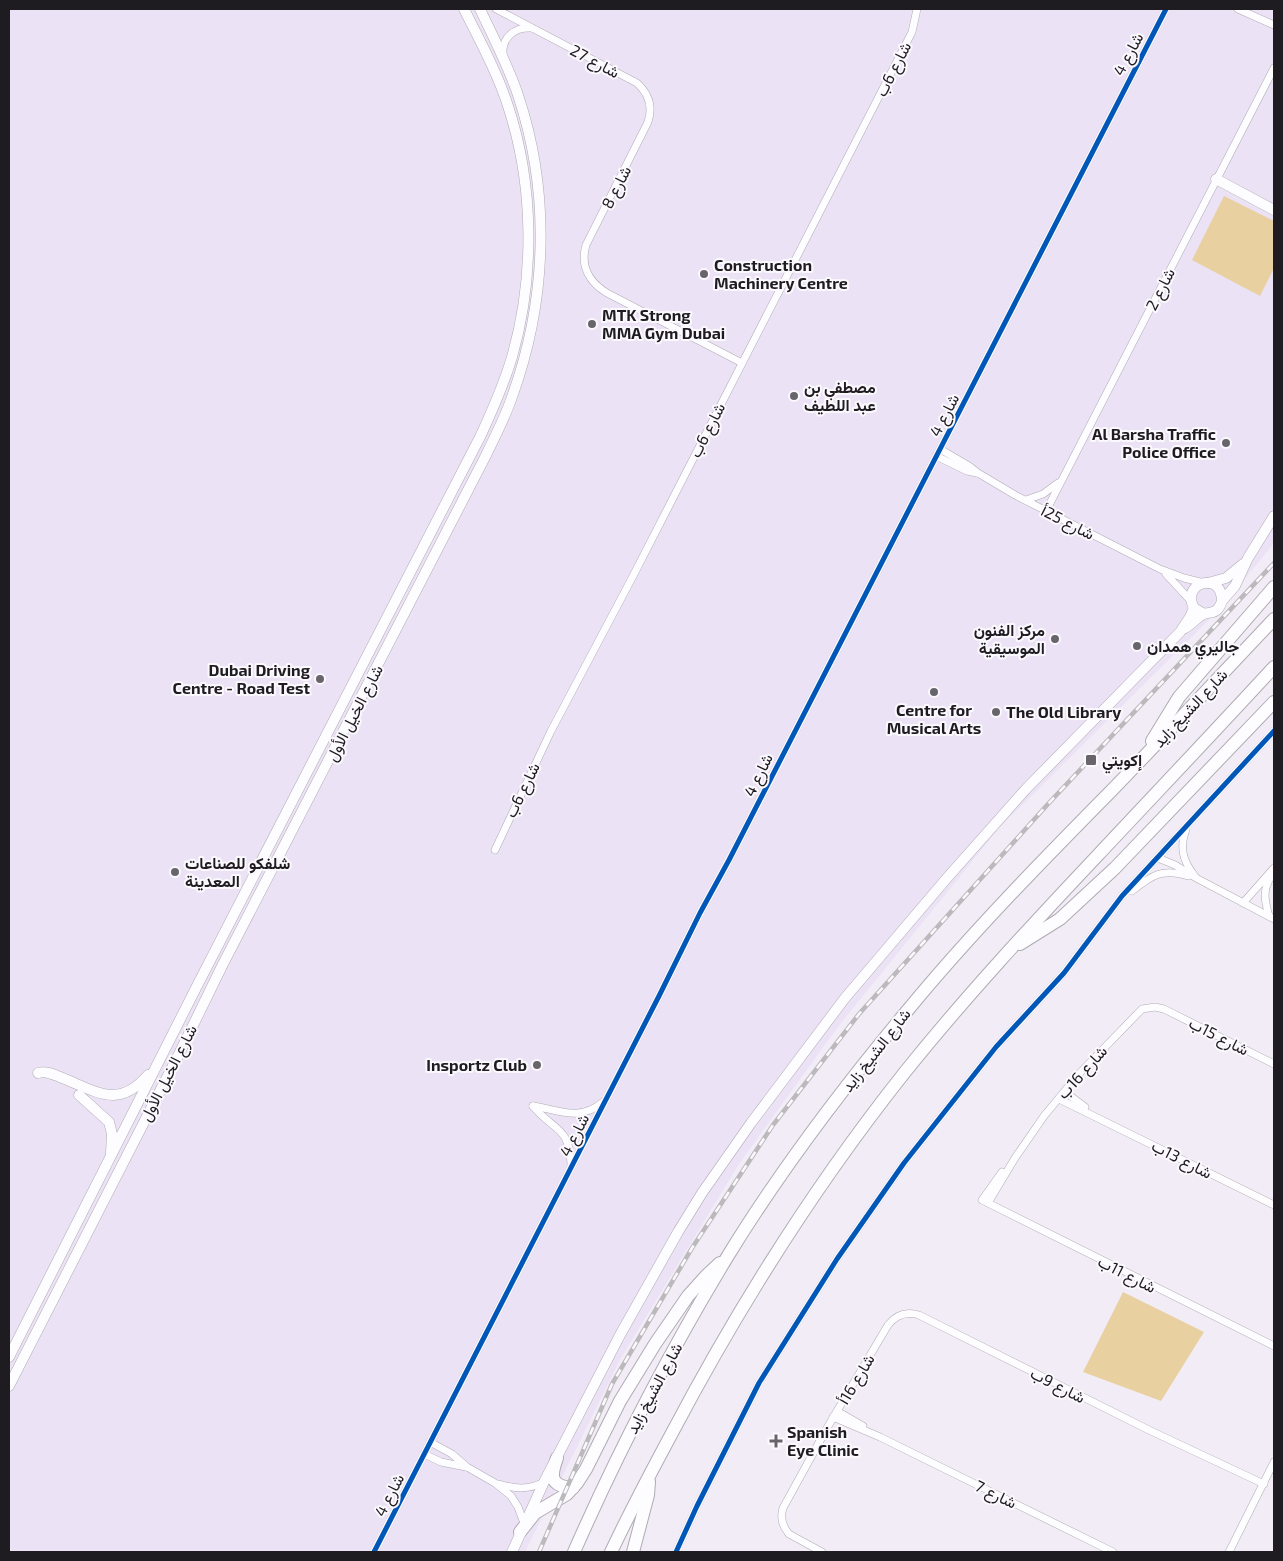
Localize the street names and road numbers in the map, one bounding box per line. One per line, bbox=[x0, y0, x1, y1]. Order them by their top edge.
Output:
street label: شارع 4 bbox=[1108, 29, 1149, 80]
street label: شارع 6ب bbox=[871, 38, 917, 101]
street label: شارع 27 bbox=[566, 40, 623, 84]
street label: شارع 8 bbox=[597, 162, 637, 213]
street label: شارع 2 bbox=[1141, 265, 1181, 314]
street label: شارع 4 bbox=[925, 390, 965, 441]
street label: شارع 6ب bbox=[685, 399, 731, 462]
street label: شارع 25أ bbox=[1037, 500, 1098, 546]
street label: شارع الخيل الأول bbox=[321, 661, 389, 766]
street label: شارع الشيخ زايد bbox=[1148, 664, 1233, 753]
street label: شارع 4 bbox=[739, 750, 779, 801]
street label: شارع 6ب bbox=[500, 759, 546, 822]
street label: شارع الشيخ زايد bbox=[837, 1004, 916, 1097]
street label: شارع 15ب bbox=[1185, 1012, 1252, 1061]
street label: شارع الخيل الأول bbox=[135, 1021, 203, 1126]
street label: شارع 16ب bbox=[1053, 1041, 1113, 1104]
street label: شارع 4 bbox=[555, 1110, 595, 1161]
street label: شارع 13ب bbox=[1148, 1135, 1216, 1184]
street label: شارع 11ب bbox=[1094, 1251, 1159, 1299]
street label: شارع الشيخ زايد bbox=[622, 1339, 688, 1438]
street label: شارع 16أ bbox=[833, 1350, 880, 1409]
street label: شارع 9ب bbox=[1026, 1363, 1089, 1409]
street label: شارع 4 bbox=[370, 1470, 410, 1521]
street label: شارع 7 bbox=[971, 1475, 1020, 1514]

